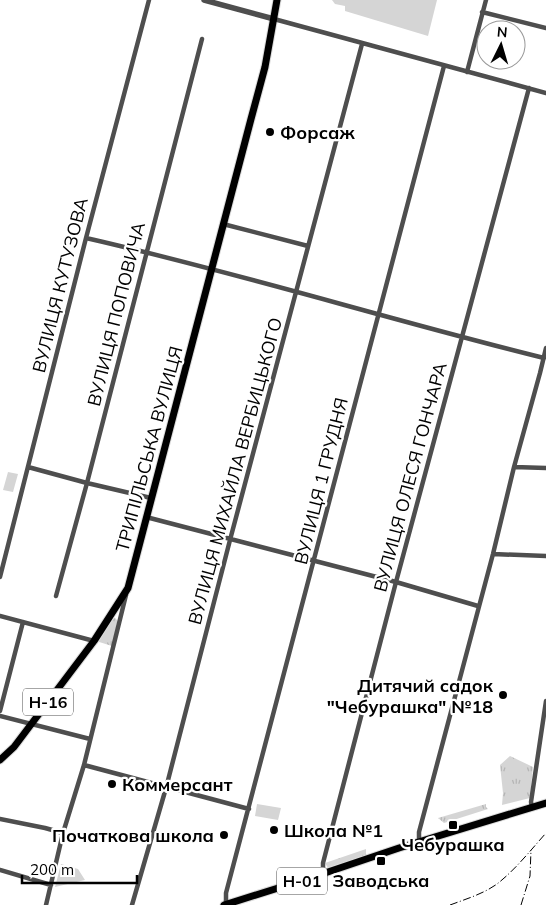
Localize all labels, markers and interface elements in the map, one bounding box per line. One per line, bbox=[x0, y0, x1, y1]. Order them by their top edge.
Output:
north arrow bbox=[476, 20, 526, 70]
text: N bbox=[496, 23, 508, 41]
place label: Форсаж bbox=[280, 121, 355, 144]
marker: Форсаж bbox=[264, 126, 276, 138]
street label: ВУЛИЦЯ КУТУЗОВА bbox=[27, 195, 93, 375]
street label: ВУЛИЦЯ ПОПОВИЧА bbox=[82, 219, 150, 409]
street label: ВУЛИЦЯ МИХАЙЛА ВЕРБИЦЬКОГО bbox=[183, 315, 287, 627]
street label: ТРИПІЛЬСЬКА ВУЛИЦЯ bbox=[110, 344, 188, 554]
street label: ВУЛИЦЯ ОЛЕСЯ ГОНЧАРА bbox=[368, 360, 452, 594]
street label: ВУЛИЦЯ 1 ГРУДНЯ bbox=[289, 395, 353, 567]
place label: Дитячий садок "Чебурашка" №18 bbox=[327, 674, 494, 718]
road number: Н-16 bbox=[23, 689, 73, 716]
marker: Дитячий садок "Чебурашка" №18 bbox=[497, 689, 509, 701]
place label: Коммерсант bbox=[122, 773, 233, 796]
marker: Коммерсант bbox=[106, 778, 118, 790]
place label: Школа №1 bbox=[284, 819, 383, 842]
marker: Чебурашка bbox=[447, 819, 459, 831]
place label: Початкова школа bbox=[52, 824, 214, 847]
marker: Школа №1 bbox=[268, 824, 280, 836]
marker: Початкова школа bbox=[218, 829, 230, 841]
place label: Чебурашка bbox=[401, 833, 505, 856]
scale bar bbox=[22, 852, 138, 884]
marker: Заводська bbox=[375, 855, 387, 867]
text: 200 m bbox=[30, 860, 74, 879]
road number: Н-01 bbox=[277, 868, 327, 894]
place label: Заводська bbox=[333, 869, 429, 892]

